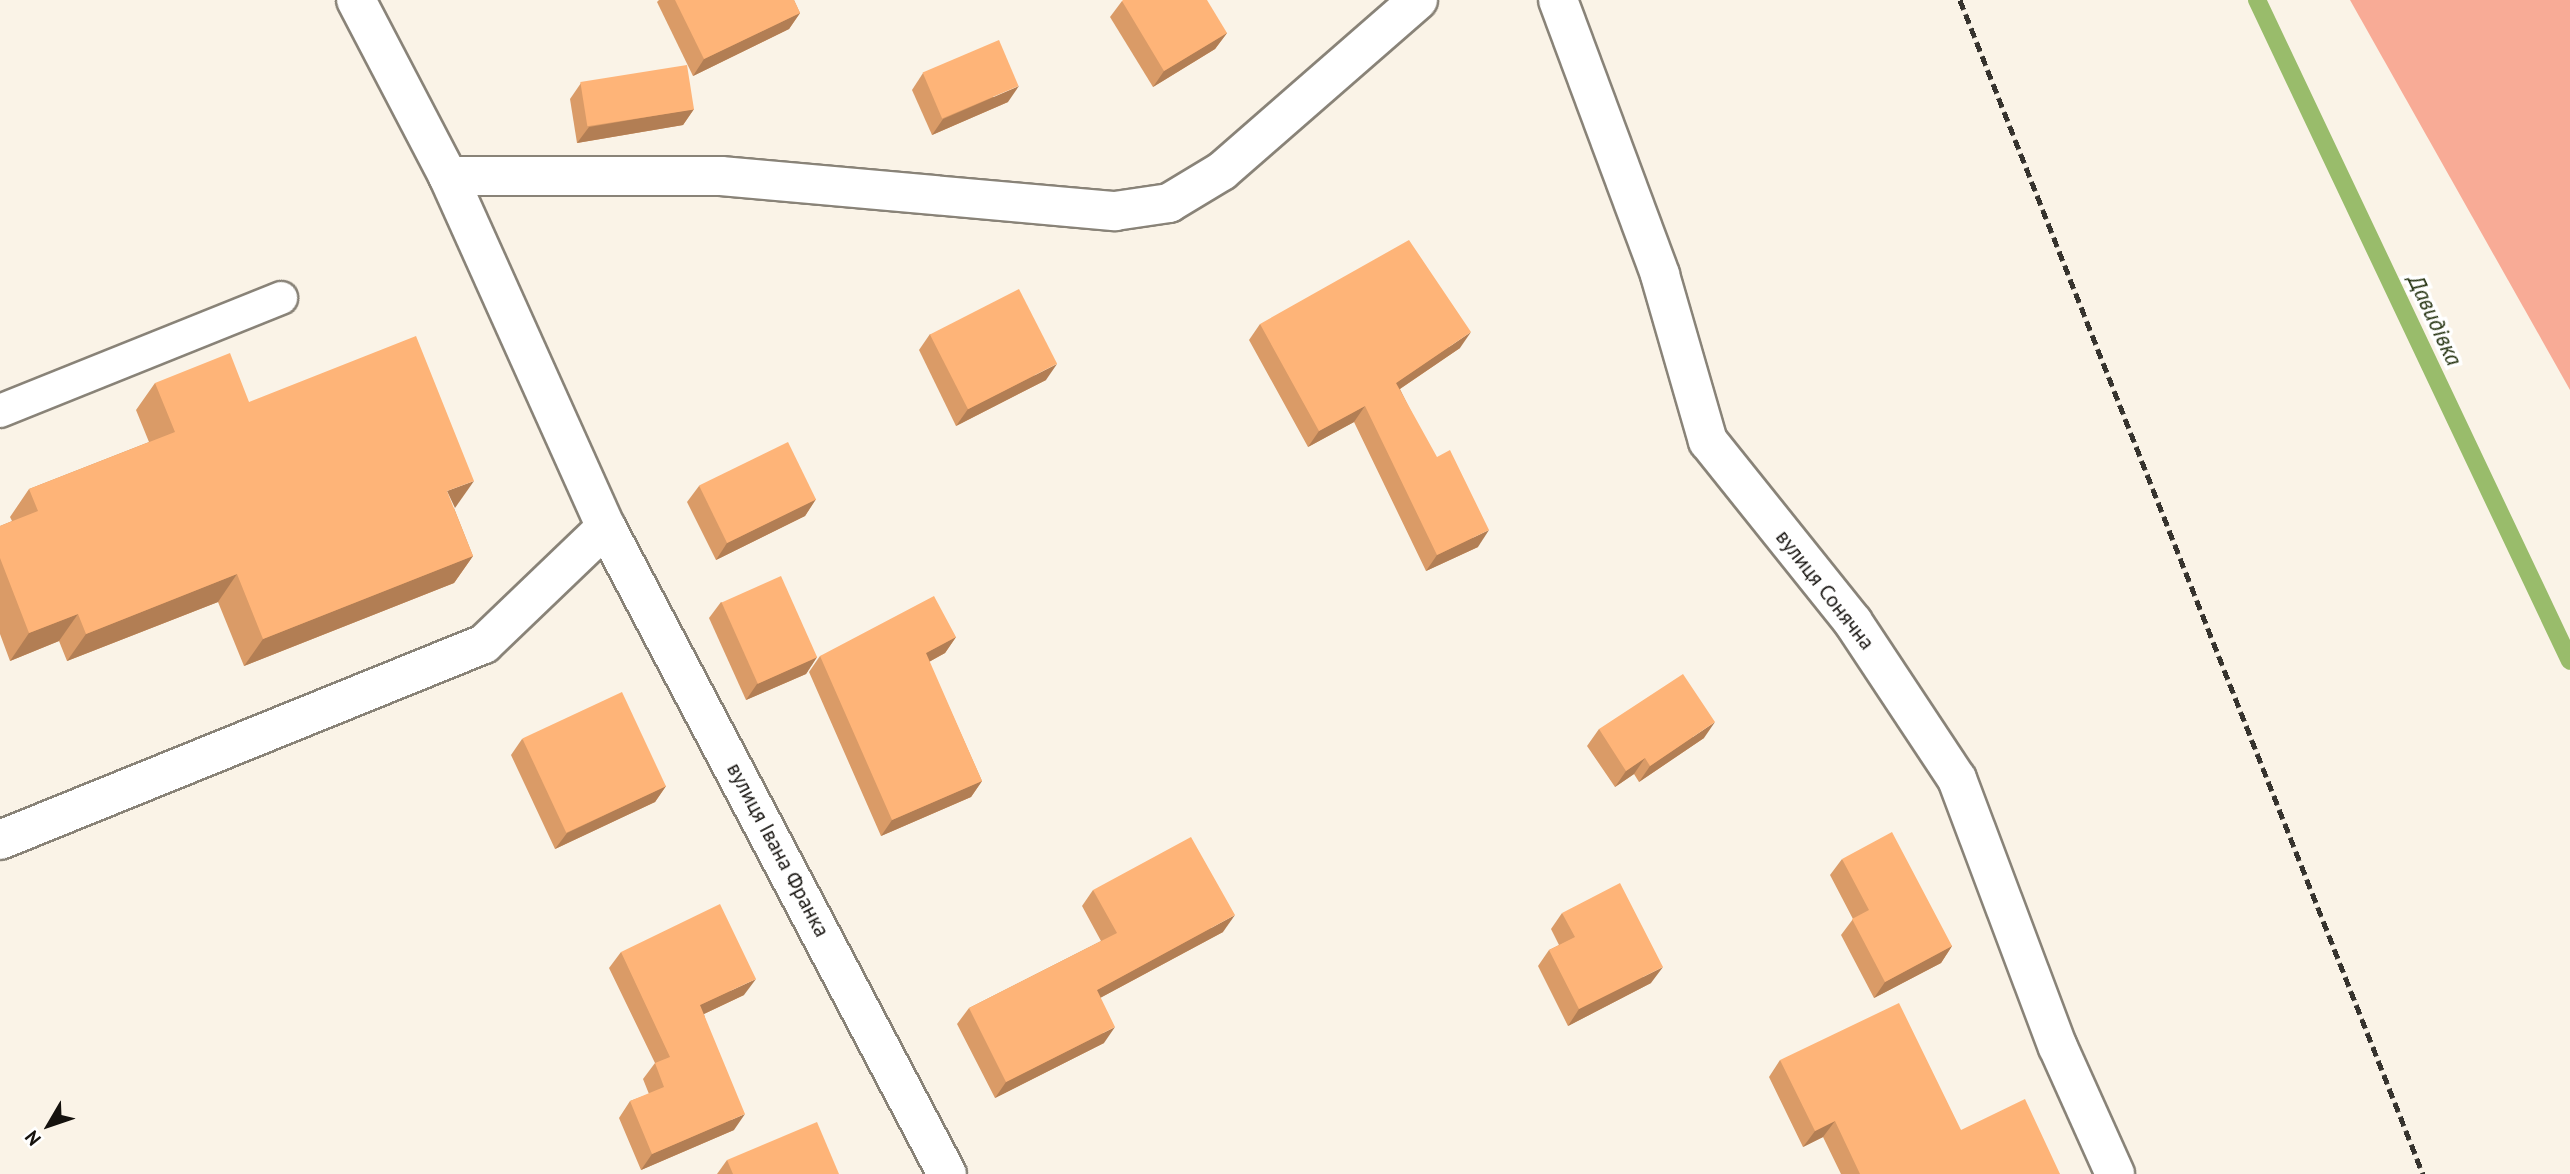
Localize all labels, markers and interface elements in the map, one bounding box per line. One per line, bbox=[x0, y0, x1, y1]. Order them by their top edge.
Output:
water label: Давидівка bbox=[2402, 270, 2468, 370]
street label: вулиця Сонячна bbox=[1770, 525, 1880, 655]
street label: вулиця Івана Франка bbox=[721, 759, 835, 941]
north arrow bbox=[14, 1090, 84, 1160]
text: N bbox=[19, 1126, 46, 1151]

